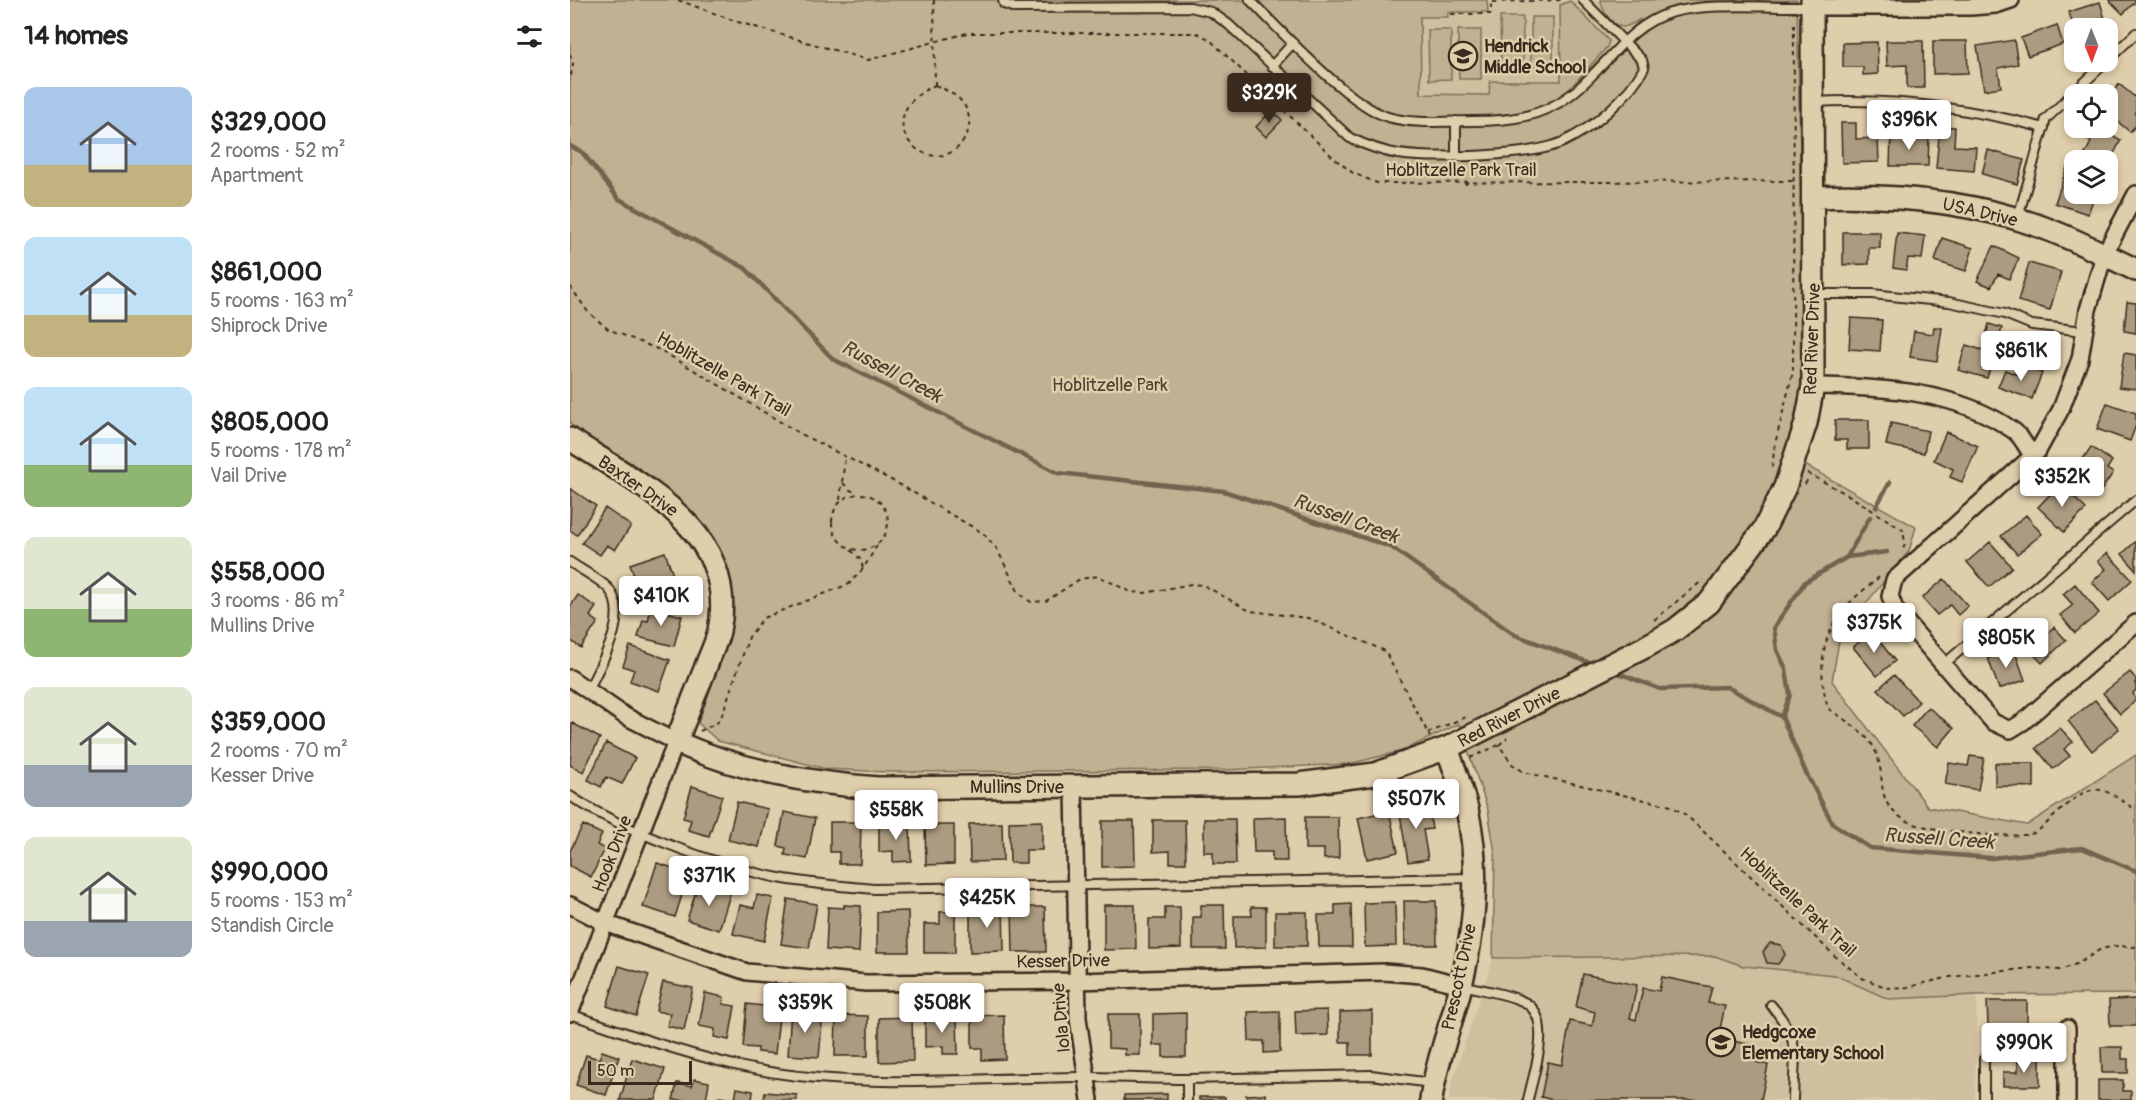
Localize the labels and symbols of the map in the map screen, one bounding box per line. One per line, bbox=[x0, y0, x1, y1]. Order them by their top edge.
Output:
north arrow bbox=[2064, 18, 2118, 72]
place label: Hendrick Middle School bbox=[1484, 35, 1587, 79]
school or university icon: Hendrick Middle School bbox=[1447, 40, 1479, 72]
pin: $329K bbox=[1227, 73, 1311, 124]
pin: $396K bbox=[1867, 100, 1951, 151]
street label: Hoblitzelle Park Trail bbox=[1385, 159, 1537, 182]
street label: USA Drive bbox=[1940, 193, 2020, 232]
street label: Red River Drive bbox=[1799, 283, 1826, 395]
street label: Hoblitzelle Park Trail bbox=[652, 327, 795, 422]
pin: $861K bbox=[1979, 331, 2063, 382]
water label: Russell Creek bbox=[837, 334, 948, 409]
park label: Hoblitzelle Park bbox=[1052, 374, 1168, 397]
street label: Baxter Drive bbox=[593, 450, 682, 522]
pin: $352K bbox=[2020, 457, 2104, 508]
water label: Russell Creek bbox=[1290, 488, 1404, 550]
pin: $410K bbox=[619, 576, 703, 627]
pin: $375K bbox=[1832, 603, 1916, 654]
pin: $805K bbox=[1964, 618, 2048, 669]
street label: Red River Drive bbox=[1454, 682, 1564, 753]
street label: Mullins Drive bbox=[970, 776, 1064, 799]
pin: $507K bbox=[1374, 779, 1458, 830]
pin: $558K bbox=[854, 790, 938, 841]
street label: Hook Drive bbox=[587, 812, 638, 896]
water label: Russell Creek bbox=[1883, 822, 1997, 855]
street label: Hoblitzelle Park Trail bbox=[1734, 842, 1861, 962]
pin: $371K bbox=[667, 856, 751, 907]
pin: $425K bbox=[945, 878, 1029, 929]
street label: Prescott Drive bbox=[1437, 922, 1482, 1032]
street label: Kesser Drive bbox=[1016, 949, 1110, 974]
street label: Iola Drive bbox=[1047, 982, 1076, 1054]
pin: $359K bbox=[763, 983, 847, 1034]
pin: $508K bbox=[900, 983, 984, 1034]
place label: Hedgcoxe Elementary School bbox=[1742, 1021, 1884, 1065]
pin: $990K bbox=[1982, 1023, 2066, 1074]
school or university icon: Hedgcoxe Elementary School bbox=[1705, 1026, 1737, 1058]
scale bar bbox=[588, 1058, 692, 1086]

